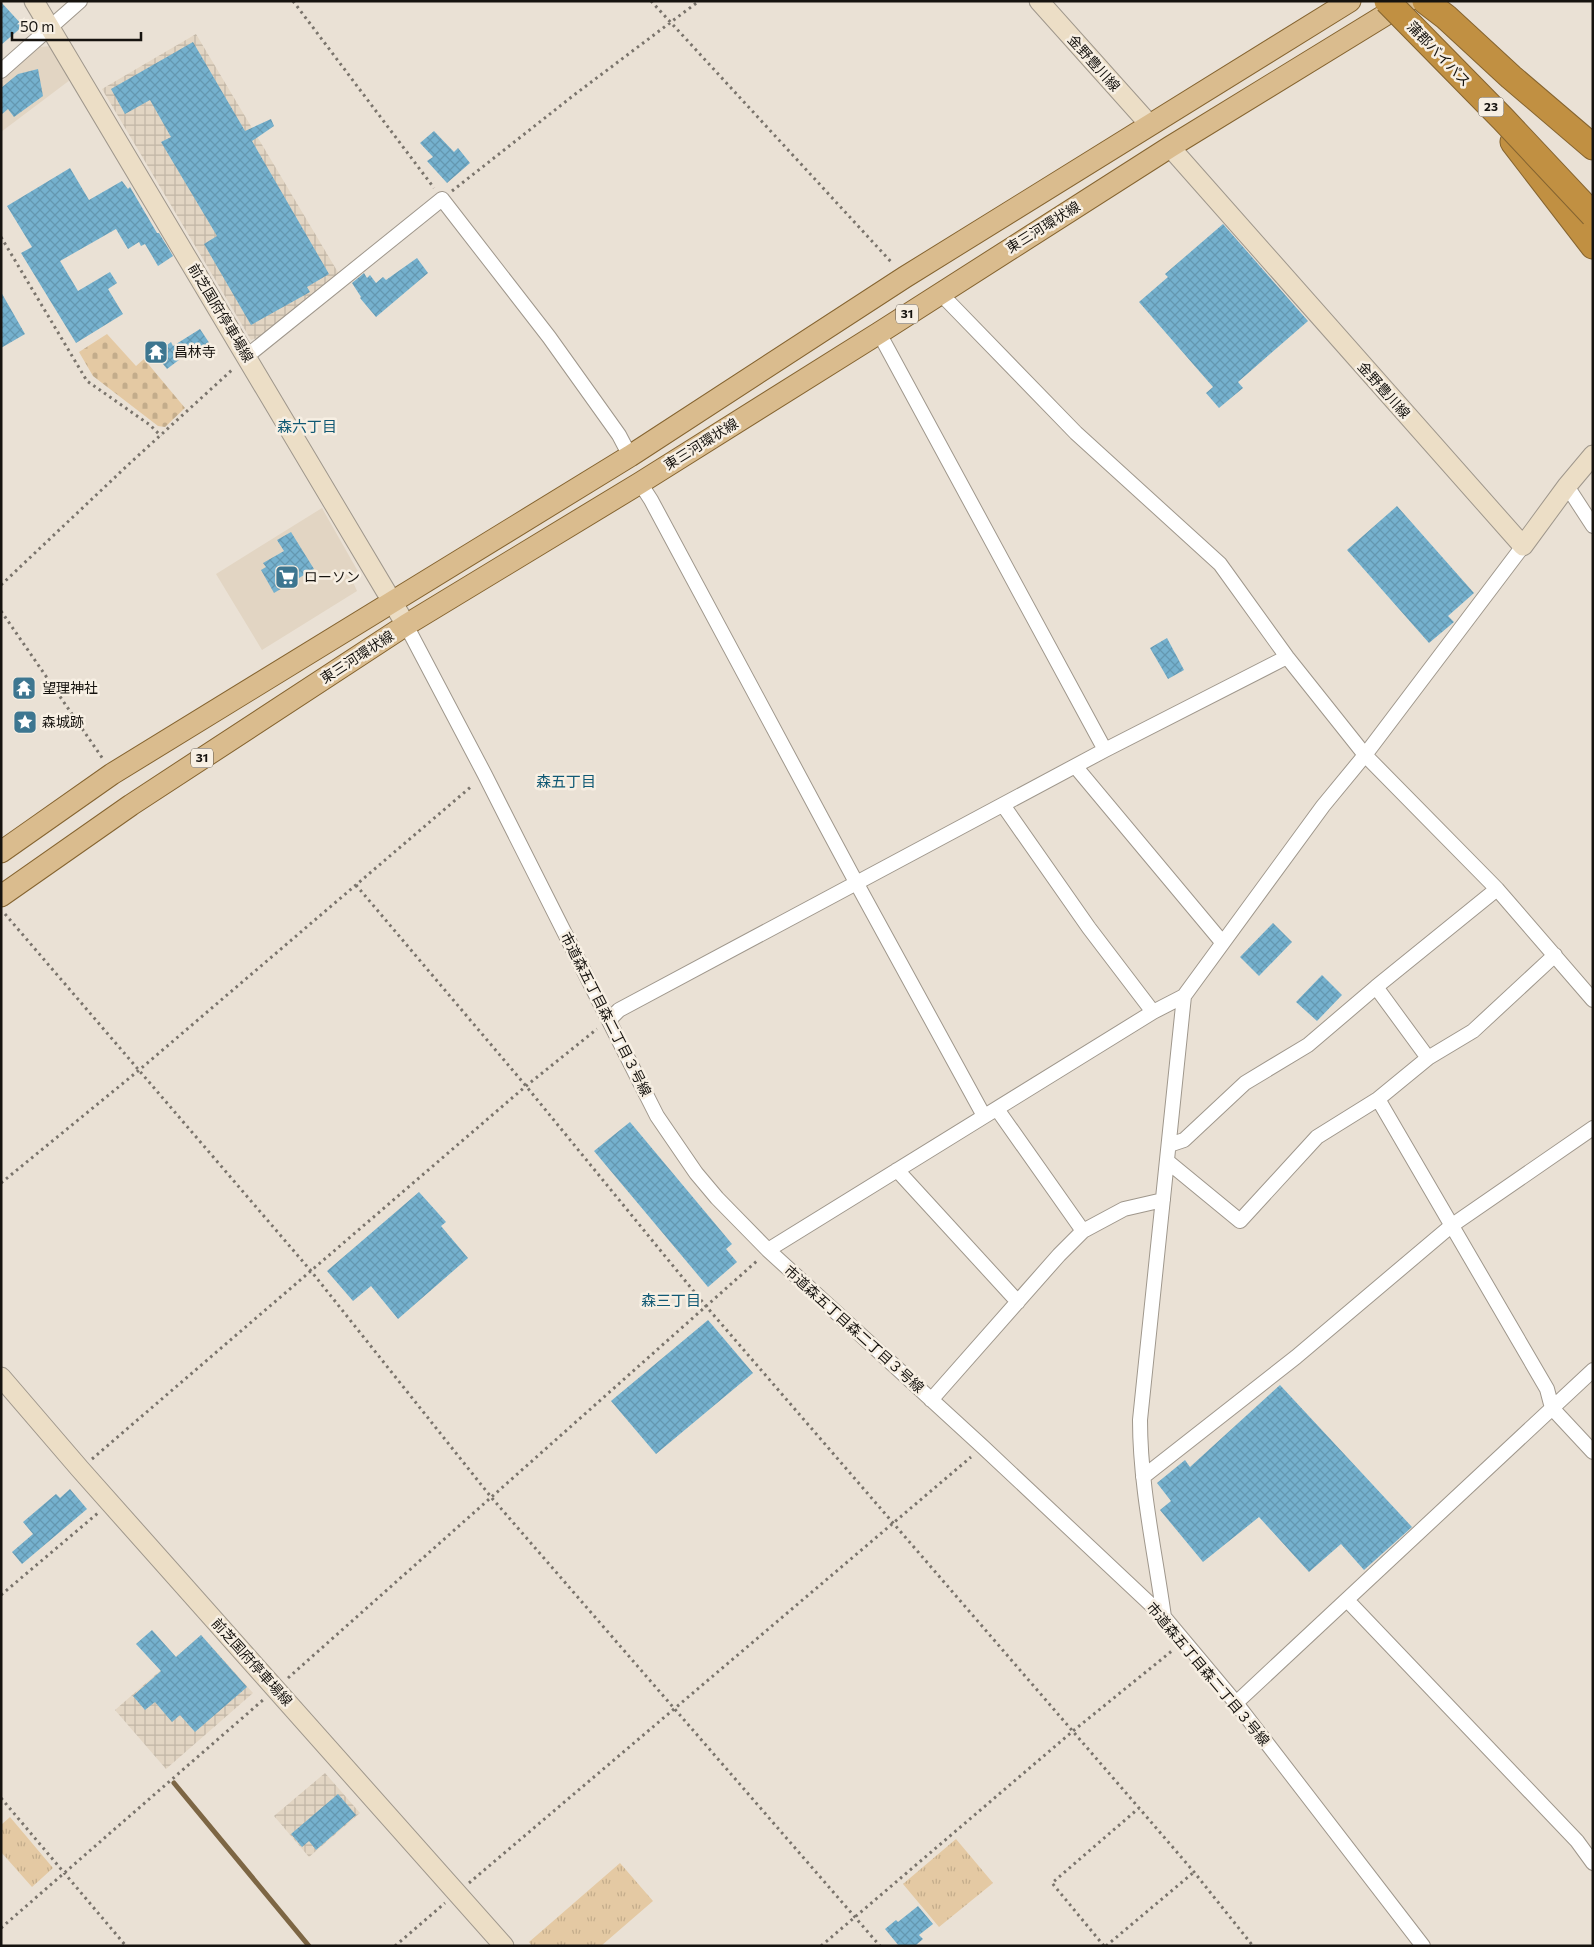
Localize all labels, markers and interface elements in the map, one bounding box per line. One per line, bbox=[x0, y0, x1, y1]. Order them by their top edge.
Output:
scale bar bbox=[12, 10, 141, 42]
text: 50 m bbox=[20, 17, 54, 35]
street label: 蒲郡バイパス bbox=[1404, 18, 1475, 90]
street label: 金野豊川線 bbox=[1065, 31, 1124, 94]
road number: 23 bbox=[1478, 98, 1504, 116]
street label: 東三河環状線 bbox=[1003, 197, 1083, 256]
street label: 前芝国府停車場線 bbox=[185, 260, 258, 365]
road number: 31 bbox=[896, 304, 918, 324]
temple icon: 昌林寺 bbox=[143, 339, 169, 365]
place label: 昌林寺 bbox=[174, 343, 216, 360]
street label: 金野豊川線 bbox=[1355, 358, 1414, 421]
street label: 東三河環状線 bbox=[661, 414, 741, 473]
district label: 森六丁目 bbox=[277, 417, 337, 435]
supermarket icon: ローソン bbox=[274, 564, 300, 590]
place label: ローソン bbox=[304, 568, 360, 585]
street label: 東三河環状線 bbox=[317, 627, 397, 687]
temple icon: 望理神社 bbox=[11, 675, 37, 701]
place label: 望理神社 bbox=[42, 679, 98, 696]
place icon: 森城跡 bbox=[12, 709, 38, 735]
place label: 森城跡 bbox=[42, 713, 84, 730]
road number: 31 bbox=[191, 748, 213, 768]
district label: 森五丁目 bbox=[536, 772, 596, 790]
street label: 市道森五丁目森二丁目３号線 bbox=[558, 929, 655, 1099]
street label: 市道森五丁目森二丁目３号線 bbox=[781, 1261, 928, 1396]
district label: 森三丁目 bbox=[641, 1291, 701, 1309]
street label: 市道森五丁目森二丁目３号線 bbox=[1143, 1599, 1273, 1749]
street label: 前芝国府停車場線 bbox=[209, 1614, 296, 1709]

